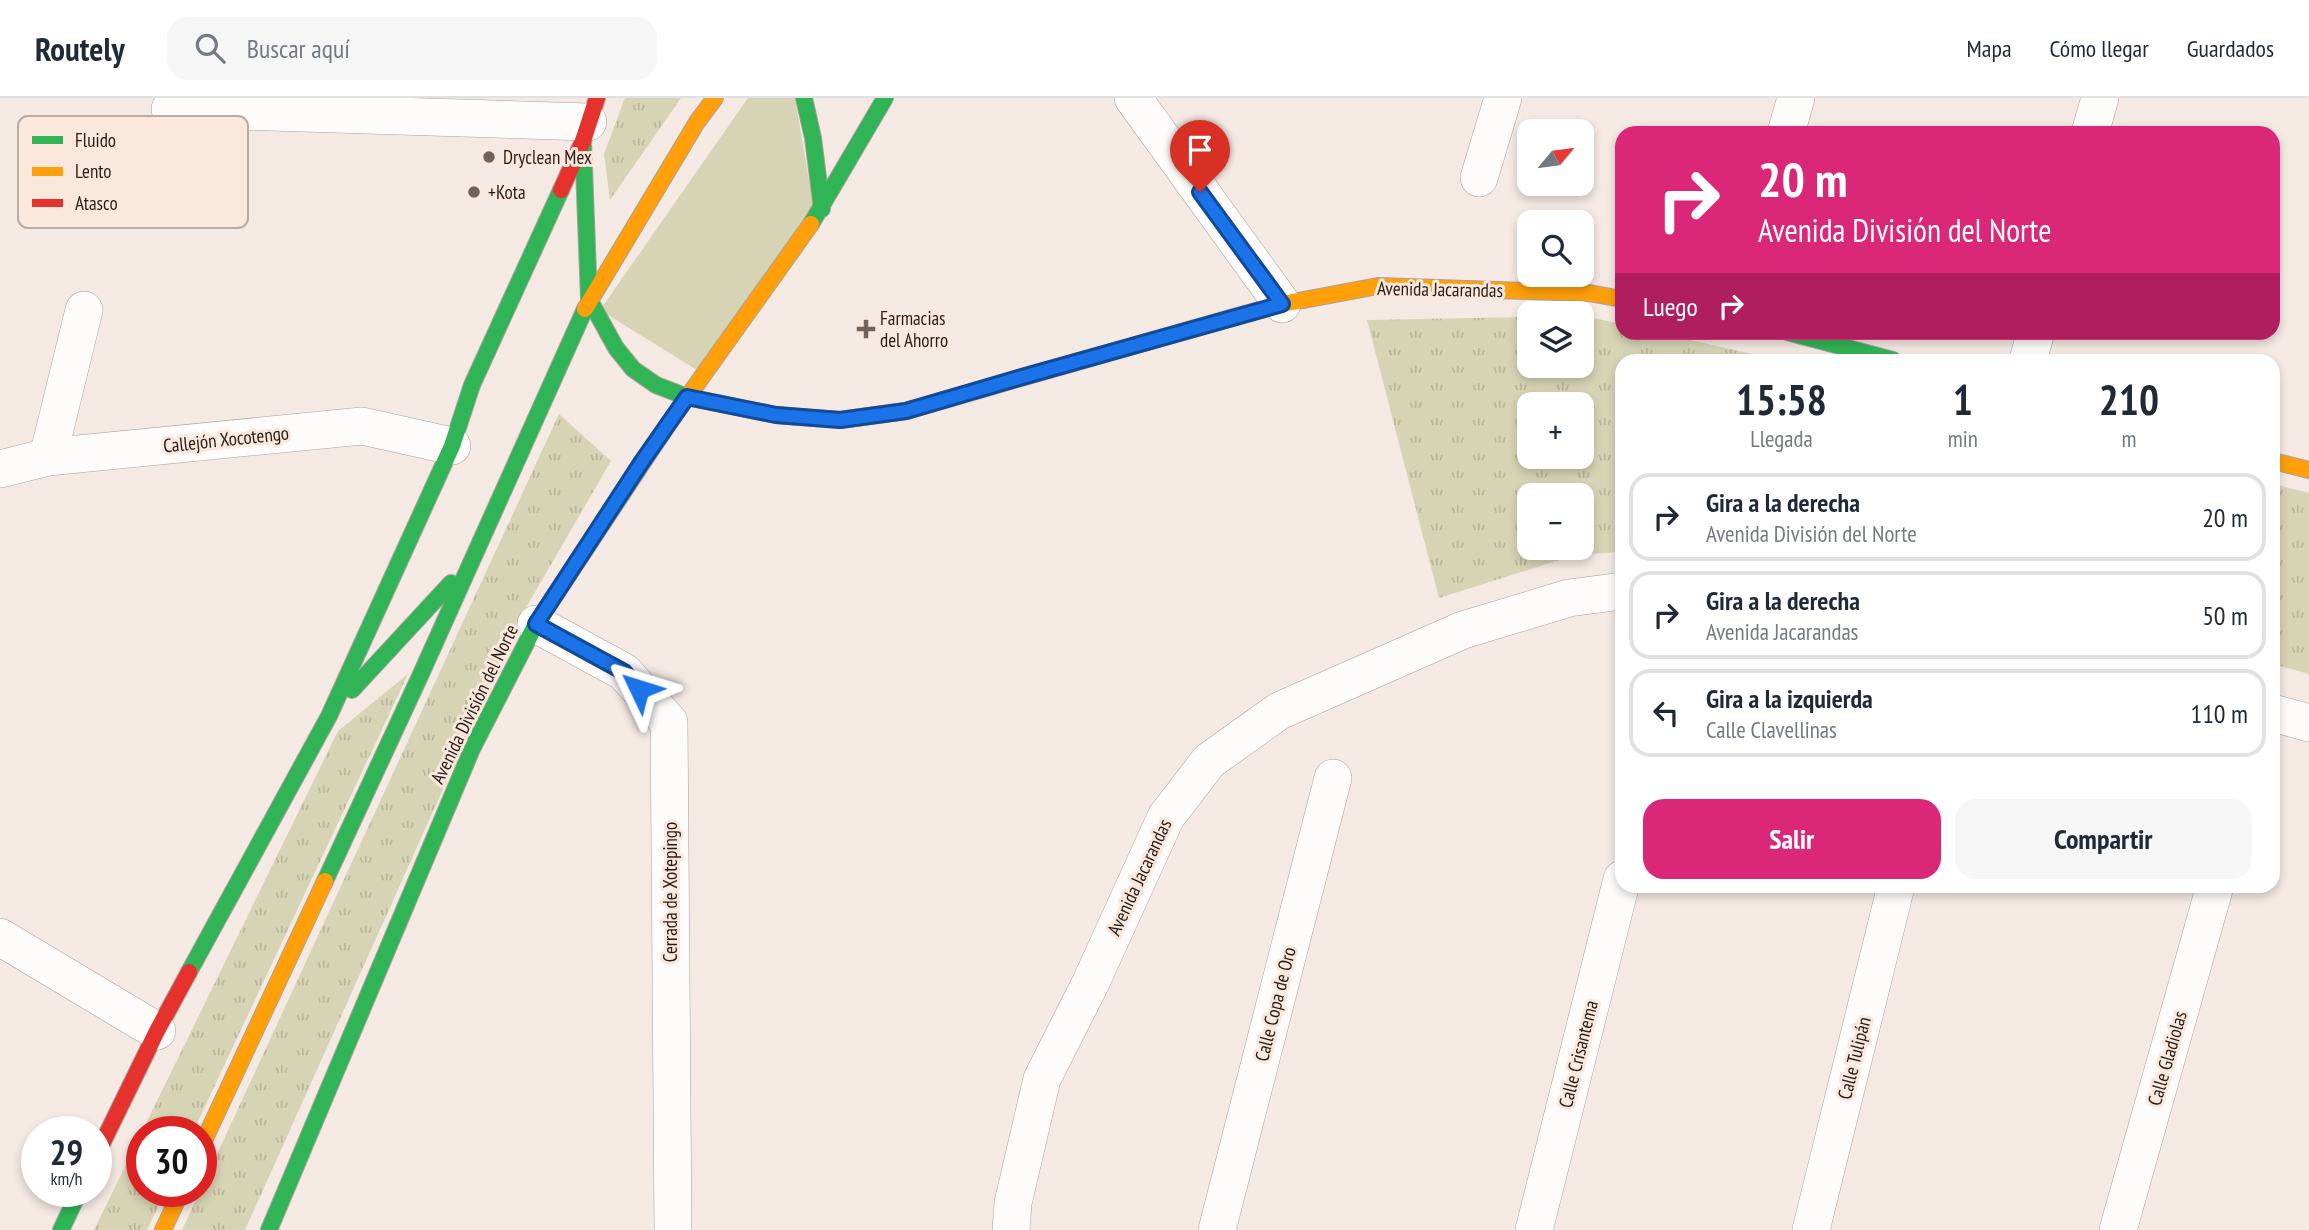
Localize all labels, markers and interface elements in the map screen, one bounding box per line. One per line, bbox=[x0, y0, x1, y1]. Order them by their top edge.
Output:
search box bbox=[167, 17, 657, 80]
text: Routely bbox=[35, 27, 125, 70]
icon: search bbox=[191, 29, 229, 67]
text: Buscar aquí bbox=[247, 32, 350, 65]
text: Mapa bbox=[1967, 33, 2012, 64]
text: Cómo llegar bbox=[2050, 33, 2149, 64]
text: Guardados bbox=[2187, 33, 2274, 64]
legend bbox=[18, 116, 248, 228]
north arrow bbox=[1517, 119, 1594, 196]
map controls bbox=[1517, 119, 1594, 560]
pin bbox=[1170, 120, 1230, 192]
text: Fluido bbox=[75, 128, 116, 152]
icon: arrive bbox=[1181, 131, 1219, 169]
place label: Dryclean Mex bbox=[503, 145, 592, 169]
text: 20 m bbox=[1758, 147, 1847, 211]
marker: Dryclean Mex bbox=[481, 149, 497, 165]
icon: right bbox=[1643, 154, 1734, 245]
text: Lento bbox=[75, 159, 112, 183]
place label: +Kota bbox=[488, 180, 526, 204]
marker: +Kota bbox=[466, 184, 482, 200]
text: Atasco bbox=[75, 191, 118, 215]
text: Avenida División del Norte bbox=[1758, 209, 2051, 251]
button: search bbox=[1517, 210, 1594, 287]
street label: Avenida Jacarandas bbox=[1377, 276, 1503, 302]
icon: right bbox=[1712, 287, 1750, 325]
text: Luego bbox=[1643, 290, 1698, 323]
button: layers bbox=[1517, 301, 1594, 378]
place label: Farmacias del Ahorro bbox=[880, 306, 948, 352]
marker: Farmacias del Ahorro bbox=[858, 321, 874, 337]
text: 15:58 bbox=[1736, 372, 1827, 427]
text: 1 bbox=[1953, 372, 1973, 427]
text: 210 bbox=[2099, 372, 2159, 427]
button: + bbox=[1517, 392, 1594, 469]
street label: Callejón Xocotengo bbox=[162, 420, 290, 458]
text: Llegada bbox=[1750, 424, 1813, 453]
text: min bbox=[1948, 424, 1978, 453]
text: m bbox=[2121, 424, 2136, 453]
button: − bbox=[1517, 483, 1594, 560]
text: Gira a la derecha bbox=[1706, 486, 1860, 519]
icon: right bbox=[1647, 498, 1685, 536]
text: 20 m bbox=[2202, 501, 2248, 534]
text: Avenida División del Norte bbox=[1706, 519, 1917, 548]
text: Gira a la derecha bbox=[1706, 584, 1860, 617]
icon: right bbox=[1647, 596, 1685, 634]
text: 50 m bbox=[2202, 599, 2248, 632]
text: Avenida Jacarandas bbox=[1706, 617, 1858, 646]
street label: Avenida División del Norte bbox=[425, 620, 523, 788]
position arrow bbox=[602, 652, 676, 726]
text: Gira a la izquierda bbox=[1706, 682, 1873, 715]
icon: left bbox=[1647, 694, 1685, 732]
text: 110 m bbox=[2190, 697, 2248, 730]
text: Calle Clavellinas bbox=[1706, 715, 1837, 744]
button: Salir bbox=[1643, 799, 1941, 879]
button: Compartir bbox=[1955, 799, 2252, 879]
street label: Avenida Jacarandas bbox=[1102, 815, 1176, 939]
street label: Cerrada de Xotepingo bbox=[658, 822, 682, 962]
street label: Calle Copa de Oro bbox=[1249, 944, 1301, 1064]
street label: Calle Crisantema bbox=[1553, 998, 1603, 1110]
street label: Calle Gladiolas bbox=[2142, 1008, 2192, 1108]
street label: Calle Tulipán bbox=[1832, 1014, 1876, 1102]
speed limit sign: 30 bbox=[126, 1116, 217, 1207]
text: 29 bbox=[50, 1129, 83, 1175]
text: km/h bbox=[51, 1167, 82, 1190]

